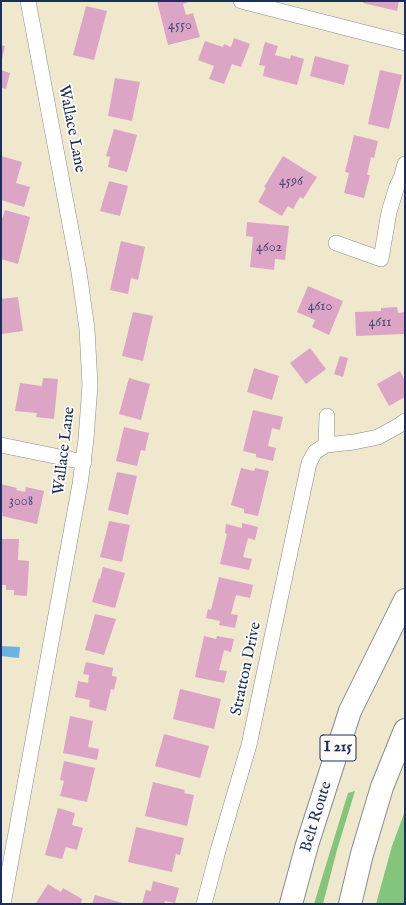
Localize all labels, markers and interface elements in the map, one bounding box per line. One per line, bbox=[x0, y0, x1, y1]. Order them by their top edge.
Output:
house number: 4550 bbox=[168, 18, 192, 34]
street label: Wallace Lane bbox=[53, 84, 89, 174]
house number: 4596 bbox=[279, 174, 303, 190]
house number: 4602 bbox=[256, 240, 282, 256]
house number: 4610 bbox=[308, 299, 332, 315]
house number: 4611 bbox=[368, 315, 392, 331]
street label: Wallace Lane bbox=[50, 406, 80, 496]
house number: 3008 bbox=[9, 494, 33, 510]
street label: Stratton Drive bbox=[228, 620, 266, 718]
road number: I 215 bbox=[320, 735, 356, 761]
street label: Belt Route bbox=[297, 779, 337, 855]

